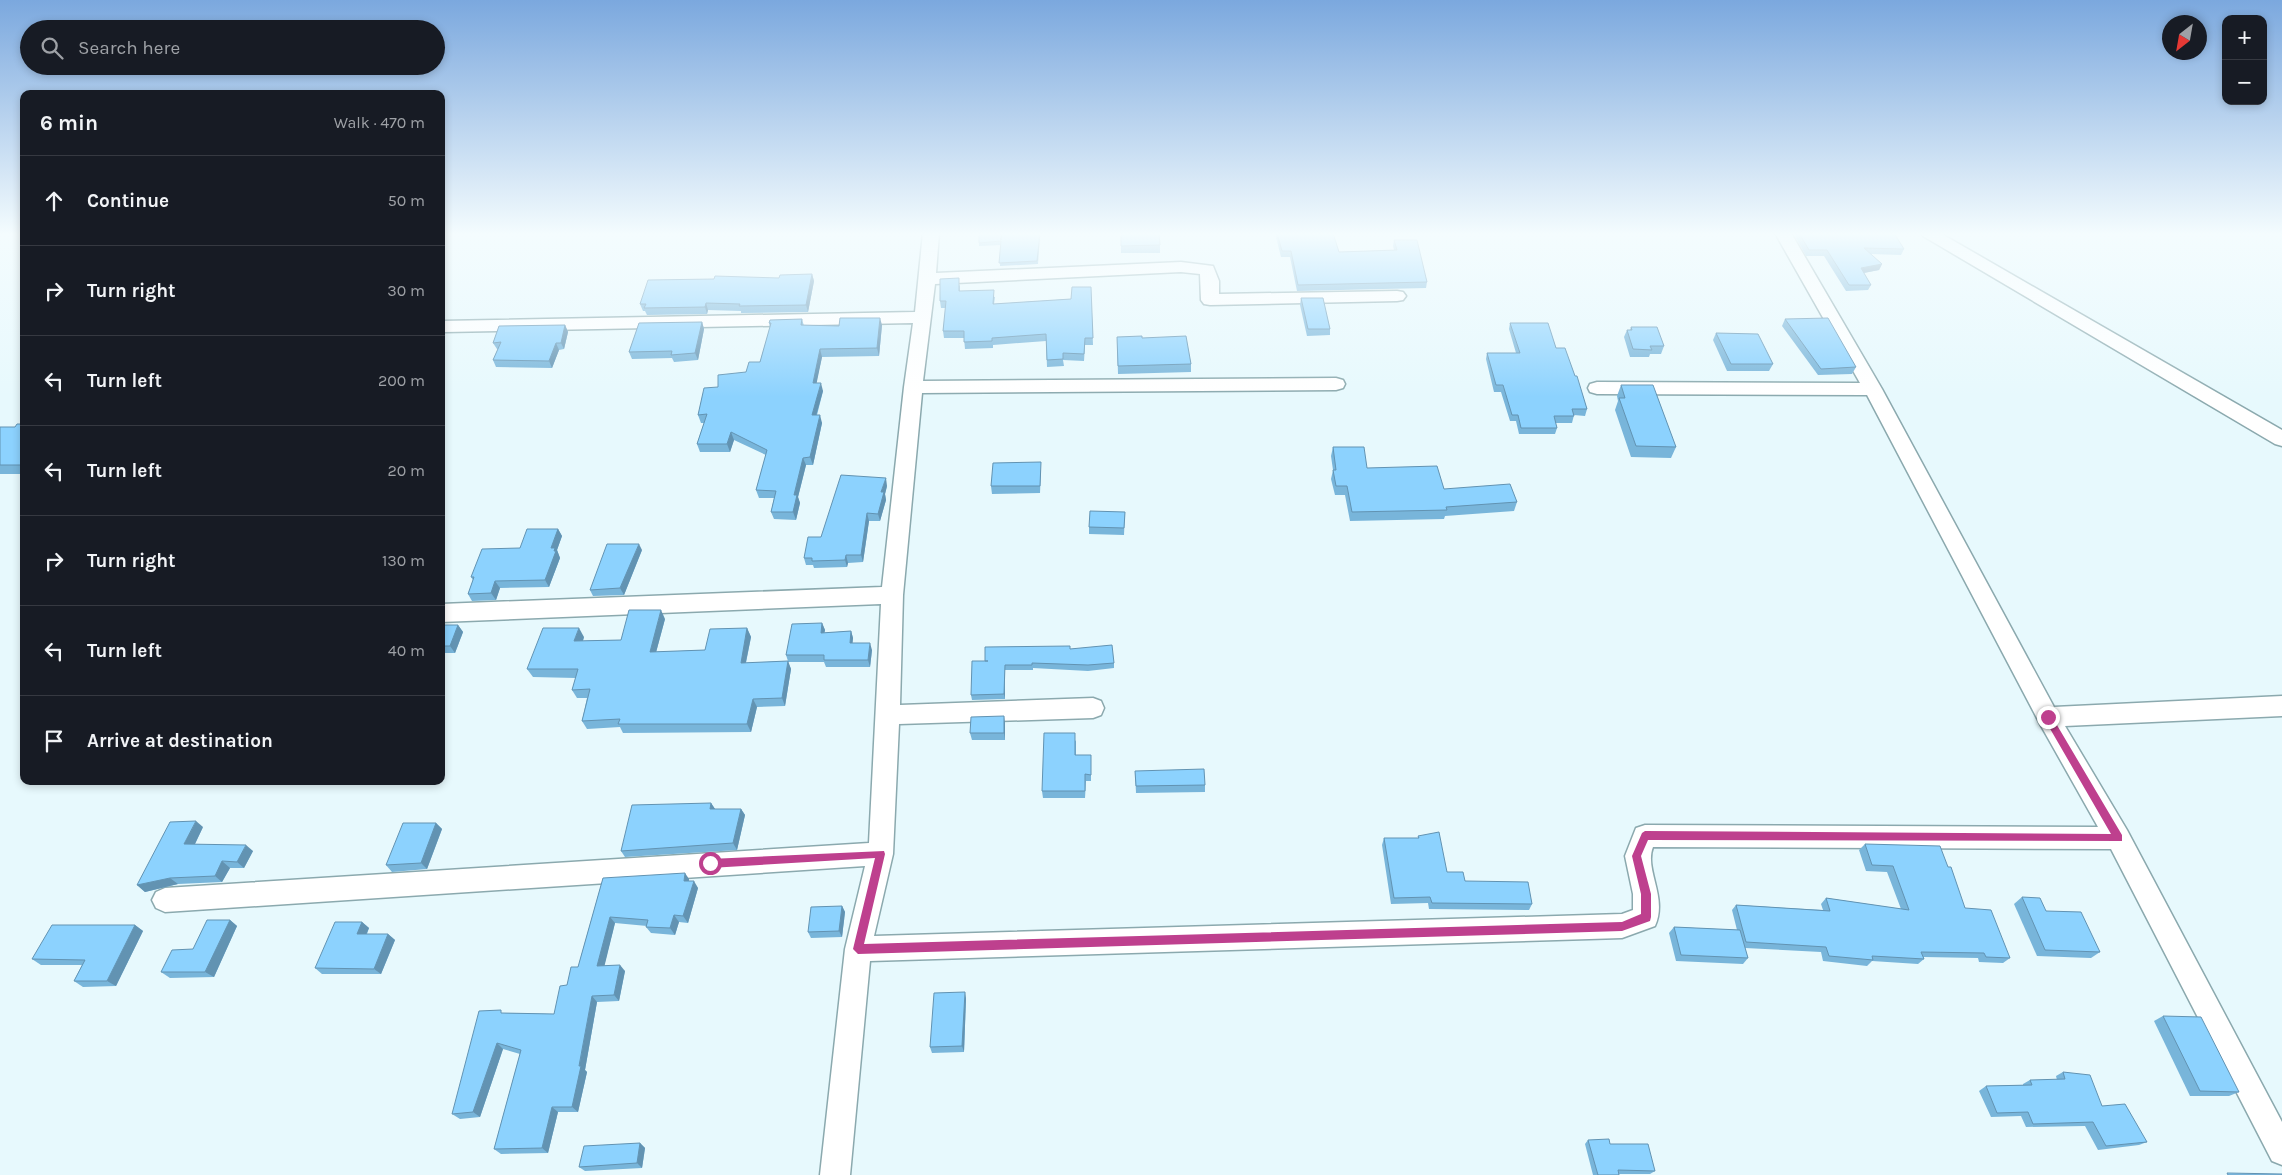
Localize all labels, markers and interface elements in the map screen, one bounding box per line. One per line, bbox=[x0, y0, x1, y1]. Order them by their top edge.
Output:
north arrow bbox=[2162, 15, 2207, 60]
map controls bbox=[2222, 15, 2267, 105]
button: + bbox=[2222, 15, 2267, 60]
search box bbox=[20, 20, 445, 75]
icon: search bbox=[38, 34, 66, 62]
text: Search here bbox=[78, 37, 180, 59]
button: − bbox=[2222, 60, 2267, 105]
text: 6 min bbox=[40, 111, 98, 135]
text: Walk · 470 m bbox=[334, 113, 425, 132]
icon: ahead bbox=[40, 187, 68, 215]
text: Continue bbox=[87, 190, 169, 212]
text: 50 m bbox=[388, 191, 425, 210]
icon: right bbox=[40, 277, 68, 305]
text: Turn right bbox=[87, 280, 176, 302]
text: 30 m bbox=[387, 281, 425, 300]
icon: left bbox=[40, 367, 68, 395]
text: Turn left bbox=[87, 370, 162, 392]
text: 200 m bbox=[378, 371, 425, 390]
icon: left bbox=[40, 457, 68, 485]
text: Turn left bbox=[87, 460, 162, 482]
text: 20 m bbox=[387, 461, 425, 480]
icon: right bbox=[40, 547, 68, 575]
text: Turn right bbox=[87, 550, 176, 572]
text: 130 m bbox=[382, 551, 425, 570]
icon: left bbox=[40, 637, 68, 665]
text: Turn left bbox=[87, 640, 162, 662]
text: 40 m bbox=[388, 641, 425, 660]
route end bbox=[2037, 706, 2060, 729]
icon: arrive bbox=[40, 727, 68, 755]
text: Arrive at destination bbox=[87, 730, 273, 752]
route start bbox=[699, 852, 722, 875]

